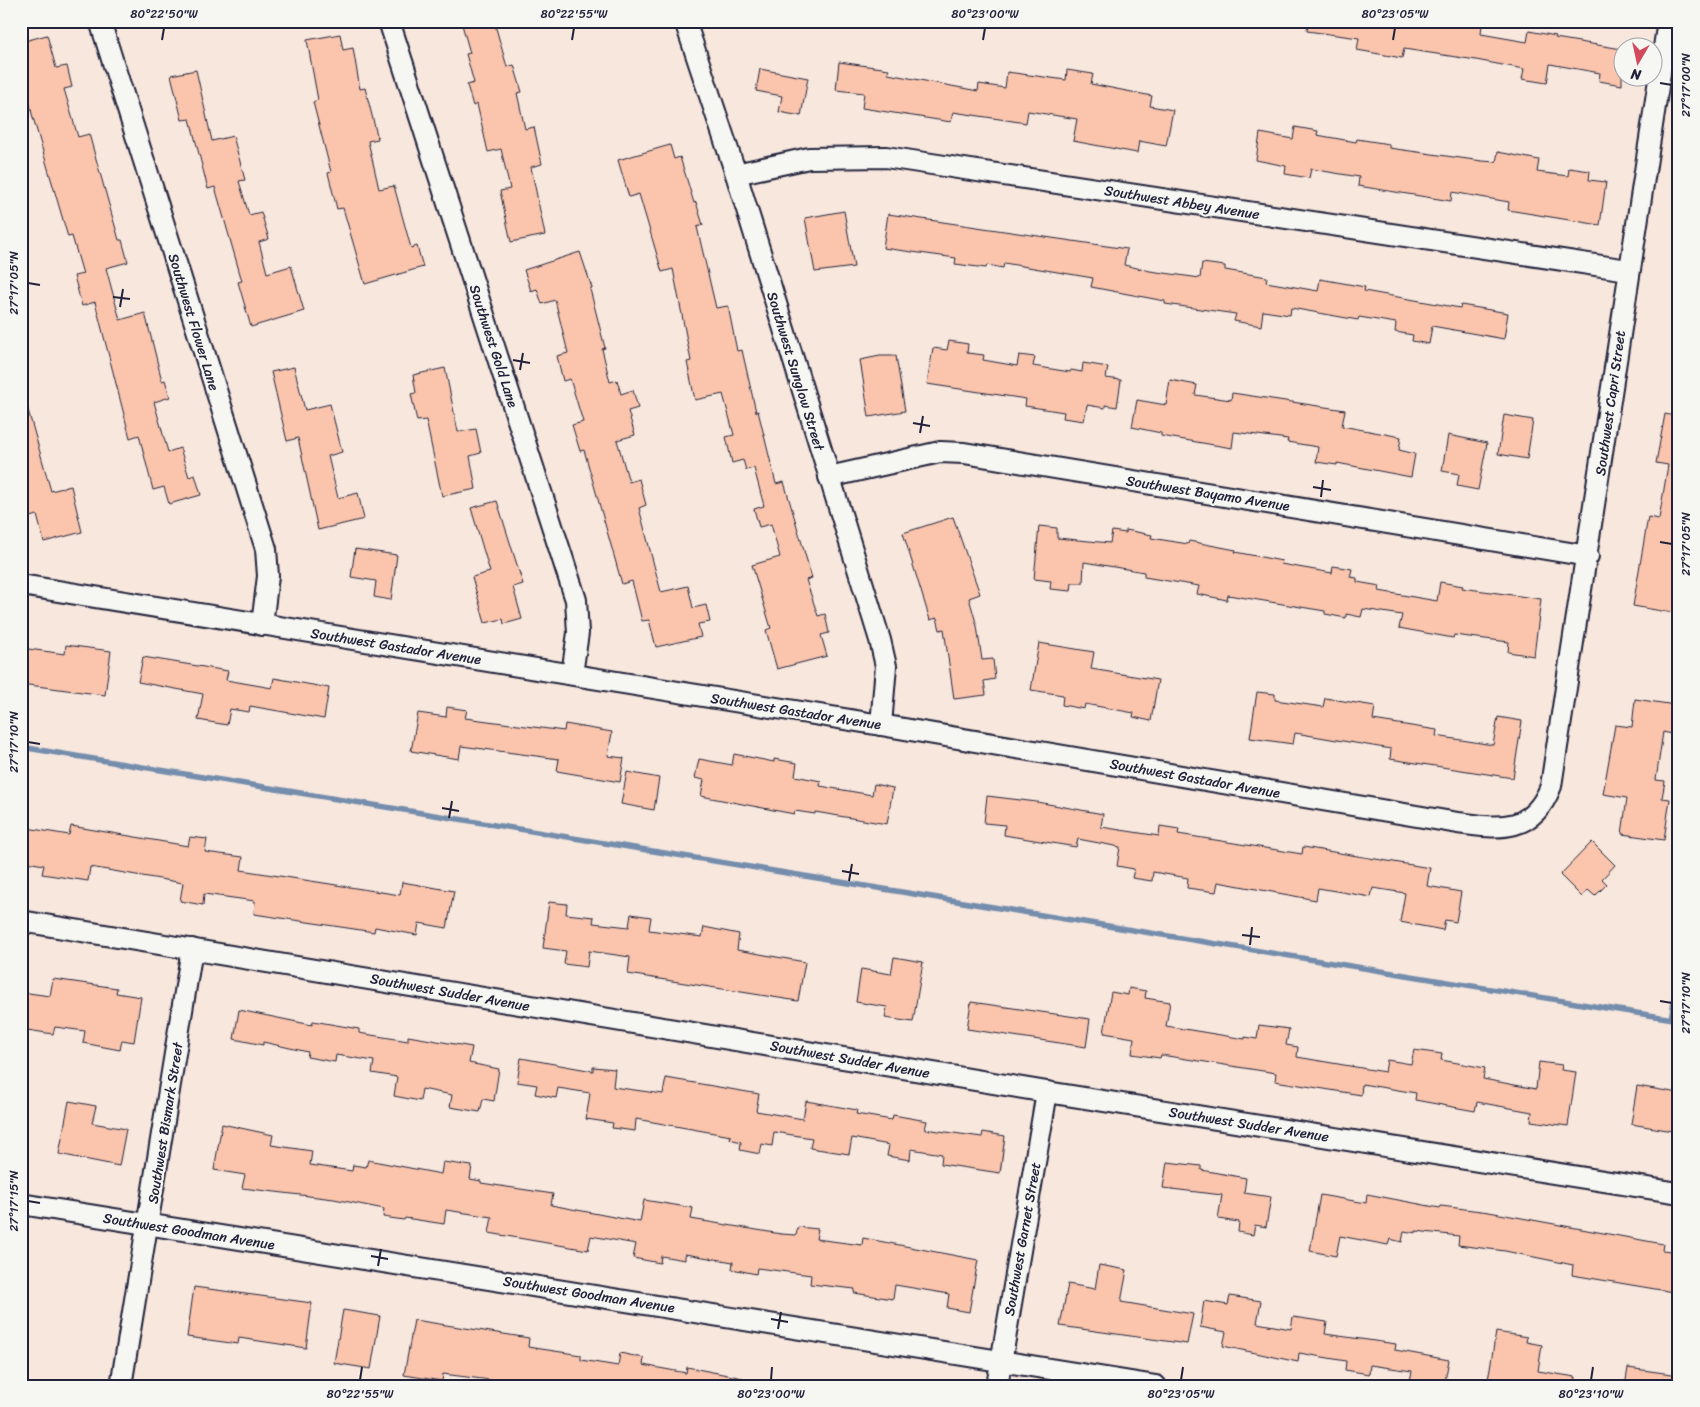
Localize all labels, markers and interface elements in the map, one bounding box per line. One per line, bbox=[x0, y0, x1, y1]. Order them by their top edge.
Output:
text: 80°22'50"W bbox=[130, 3, 198, 25]
text: 80°22'55"W bbox=[540, 3, 608, 25]
text: 80°23'00"W bbox=[951, 3, 1019, 25]
text: 80°23'05"W bbox=[1361, 3, 1429, 25]
north arrow bbox=[1612, 38, 1662, 88]
text: 27°17'00"N bbox=[1675, 52, 1697, 117]
text: N bbox=[1629, 61, 1644, 88]
street label: Southwest Abbey Avenue bbox=[1102, 178, 1261, 227]
street label: Southwest Flower Lane bbox=[161, 250, 226, 394]
text: 27°17'05"N bbox=[3, 251, 25, 315]
street label: Southwest Gold Lane bbox=[462, 281, 525, 411]
street label: Southwest Sunglow Street bbox=[759, 289, 832, 455]
street label: Southwest Capri Street bbox=[1588, 329, 1633, 477]
street label: Southwest Bayamo Avenue bbox=[1124, 468, 1292, 519]
text: 27°17'05"N bbox=[1675, 512, 1697, 576]
street label: Southwest Gastador Avenue bbox=[309, 621, 483, 672]
street label: Southwest Gastador Avenue bbox=[709, 686, 883, 737]
text: 27°17'10"N bbox=[3, 711, 25, 773]
street label: Southwest Gastador Avenue bbox=[1108, 751, 1282, 806]
street label: Southwest Sudder Avenue bbox=[368, 966, 532, 1019]
text: 27°17'10"N bbox=[1675, 972, 1697, 1034]
street label: Southwest Sudder Avenue bbox=[768, 1033, 932, 1086]
street label: Southwest Bismark Street bbox=[140, 1039, 191, 1206]
street label: Southwest Sudder Avenue bbox=[1167, 1099, 1331, 1149]
street label: Southwest Garnet Street bbox=[997, 1160, 1048, 1318]
text: 27°17'15"N bbox=[3, 1170, 25, 1232]
street label: Southwest Goodman Avenue bbox=[101, 1206, 277, 1257]
street label: Southwest Goodman Avenue bbox=[501, 1269, 677, 1320]
text: 80°22'55"W bbox=[326, 1383, 394, 1405]
text: 80°23'00"W bbox=[737, 1383, 805, 1405]
text: 80°23'05"W bbox=[1147, 1383, 1215, 1405]
text: 80°23'10"W bbox=[1559, 1383, 1624, 1405]

